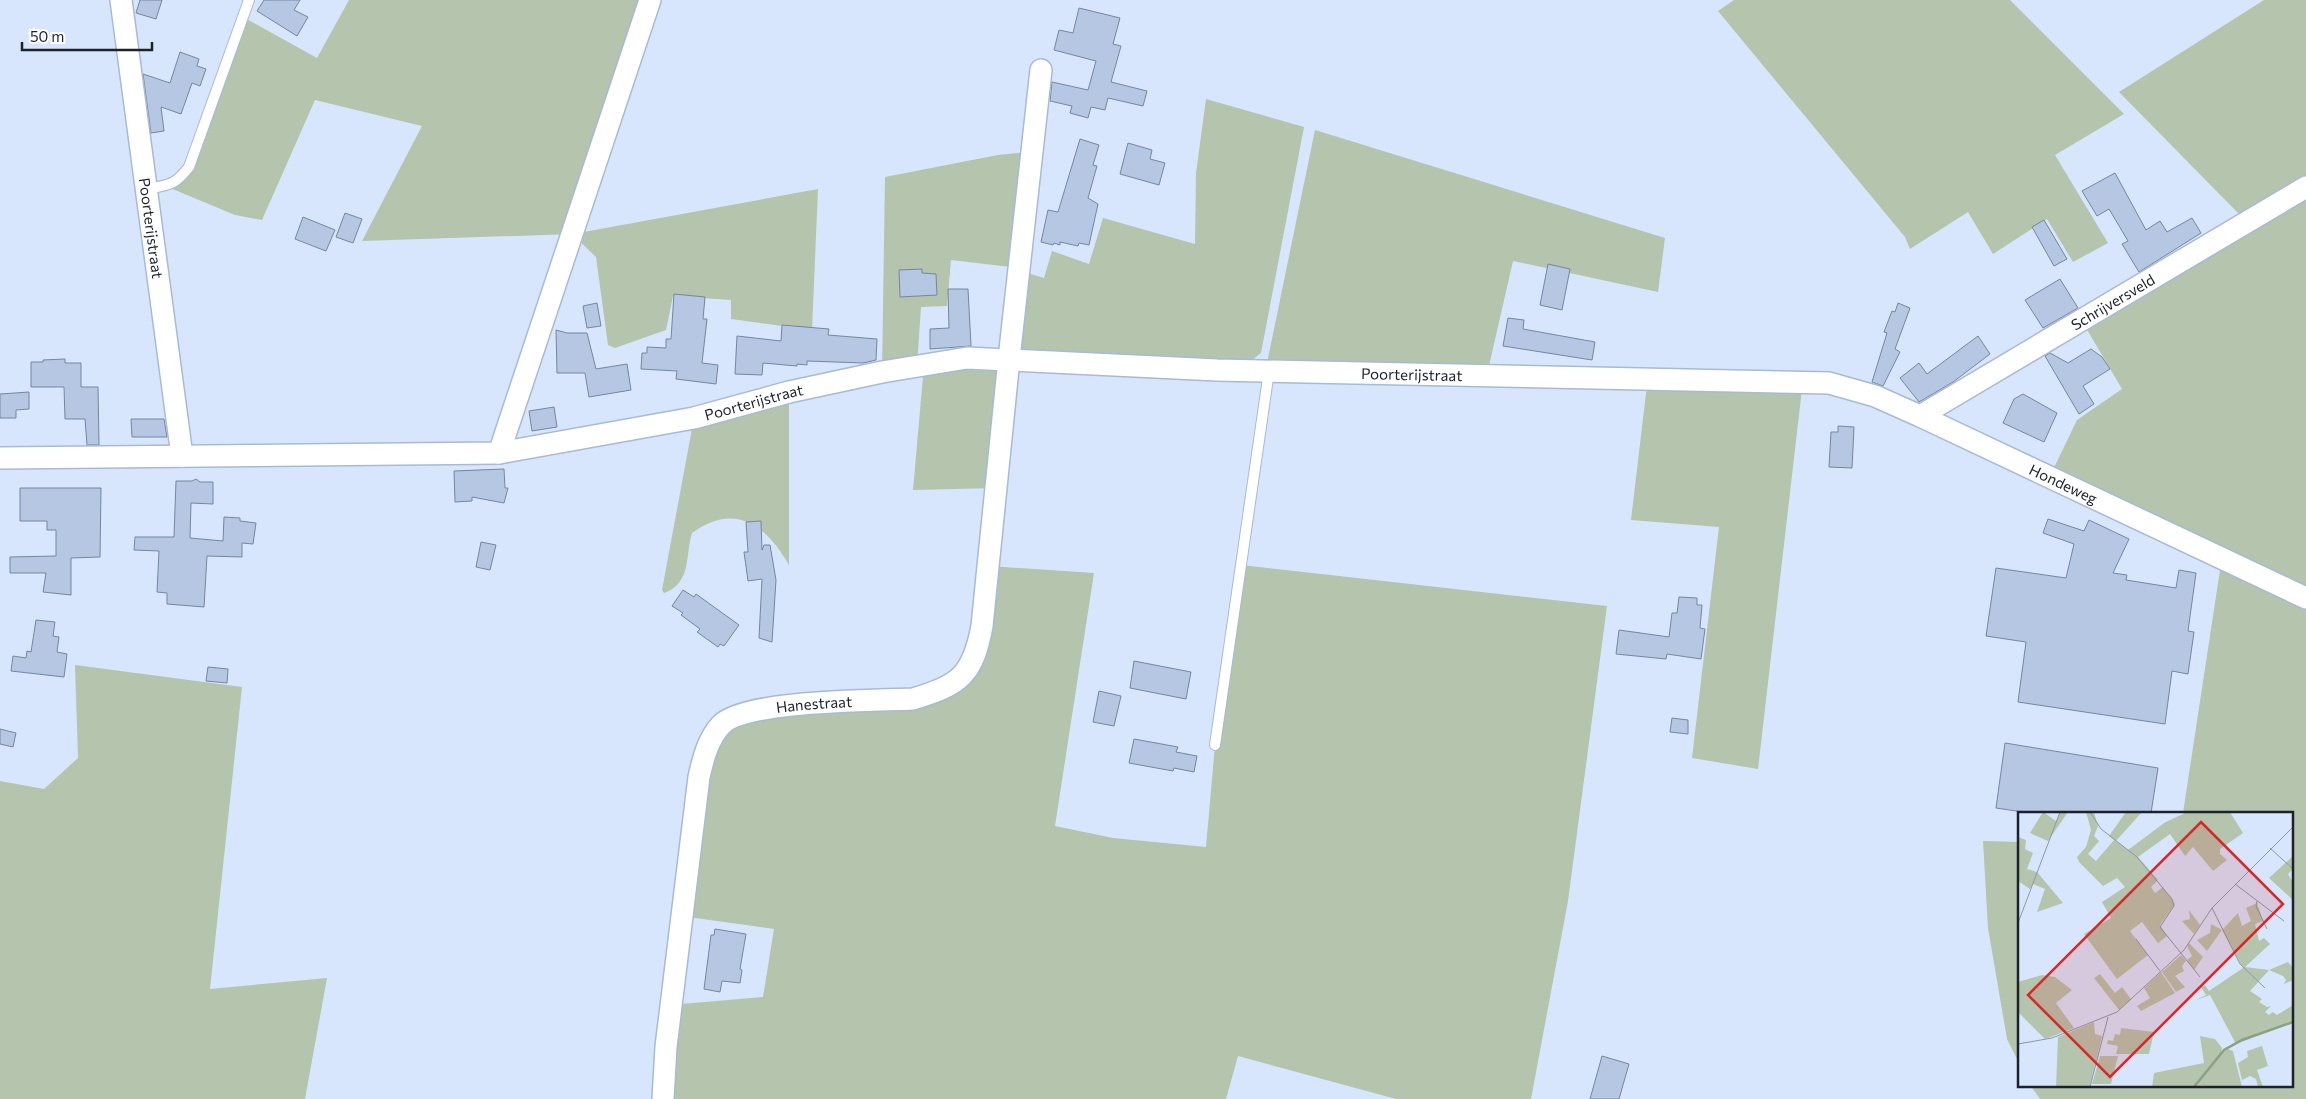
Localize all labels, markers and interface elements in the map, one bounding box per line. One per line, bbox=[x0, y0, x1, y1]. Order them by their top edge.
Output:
scale bar bbox=[22, 20, 152, 52]
text: 50 m bbox=[30, 27, 64, 45]
street label: Poorterijstraat bbox=[136, 177, 167, 279]
street label: Schrijversveld bbox=[2068, 270, 2158, 333]
street label: Poorterijstraat bbox=[1361, 364, 1463, 384]
street label: Poorterijstraat bbox=[702, 380, 805, 424]
street label: Hondeweg bbox=[2027, 460, 2100, 507]
street label: Hanestraat bbox=[775, 692, 853, 716]
inset map bbox=[2018, 812, 2294, 1086]

